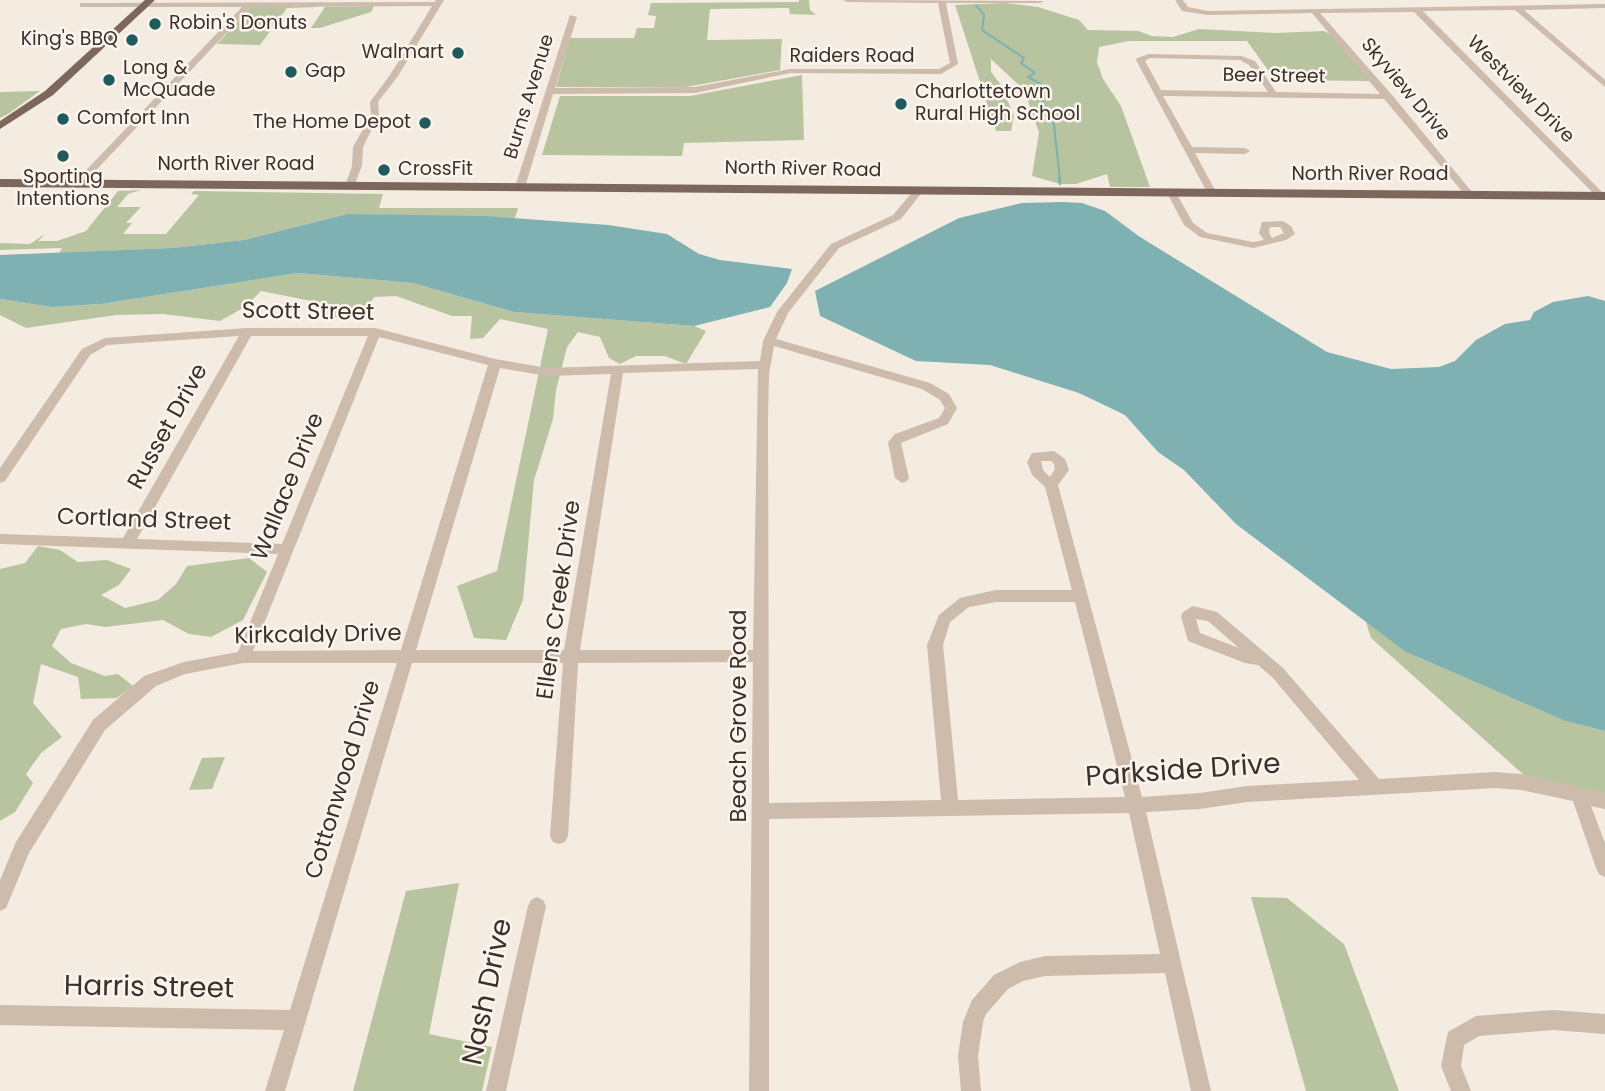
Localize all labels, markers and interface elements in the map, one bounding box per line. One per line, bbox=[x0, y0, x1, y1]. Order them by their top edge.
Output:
place label: Robin's Donuts bbox=[169, 13, 307, 35]
marker: Robin's Donuts bbox=[147, 16, 163, 32]
place label: King's BBQ bbox=[21, 29, 118, 51]
marker: King's BBQ bbox=[124, 32, 140, 48]
street label: Burns Avenue bbox=[500, 32, 560, 162]
street label: Westview Drive bbox=[1462, 32, 1578, 148]
street label: Skyview Drive bbox=[1355, 34, 1455, 146]
place label: Walmart bbox=[362, 42, 444, 64]
marker: Walmart bbox=[450, 45, 466, 61]
street label: Raiders Road bbox=[789, 46, 915, 68]
place label: Long & McQuade bbox=[123, 58, 215, 102]
place label: Gap bbox=[305, 61, 345, 83]
marker: Gap bbox=[283, 64, 299, 80]
street label: Beer Street bbox=[1222, 65, 1326, 89]
marker: Long & McQuade bbox=[101, 72, 117, 88]
place label: Charlottetown Rural High School bbox=[915, 82, 1080, 126]
marker: Charlottetown Rural High School bbox=[893, 96, 909, 112]
place label: Comfort Inn bbox=[77, 108, 190, 130]
marker: Comfort Inn bbox=[55, 111, 71, 127]
place label: The Home Depot bbox=[253, 112, 411, 134]
marker: The Home Depot bbox=[417, 115, 433, 131]
marker: Sporting Intentions bbox=[55, 148, 71, 164]
street label: North River Road bbox=[158, 154, 314, 176]
street label: North River Road bbox=[724, 157, 882, 183]
place label: CrossFit bbox=[398, 159, 473, 181]
marker: CrossFit bbox=[376, 162, 392, 178]
street label: North River Road bbox=[1292, 164, 1448, 186]
place label: Sporting Intentions bbox=[16, 167, 110, 211]
street label: Scott Street bbox=[242, 298, 374, 328]
street label: Russet Drive bbox=[123, 359, 215, 495]
street label: Wallace Drive bbox=[247, 409, 331, 565]
street label: Ellens Creek Drive bbox=[532, 499, 588, 701]
street label: Cortland Street bbox=[56, 504, 232, 538]
street label: Beach Grove Road bbox=[726, 609, 754, 823]
street label: Kirkcaldy Drive bbox=[234, 621, 402, 651]
street label: Cottonwood Drive bbox=[301, 677, 387, 883]
street label: Parkside Drive bbox=[1084, 748, 1282, 796]
street label: Nash Drive bbox=[457, 916, 521, 1068]
street label: Harris Street bbox=[64, 971, 234, 1007]

